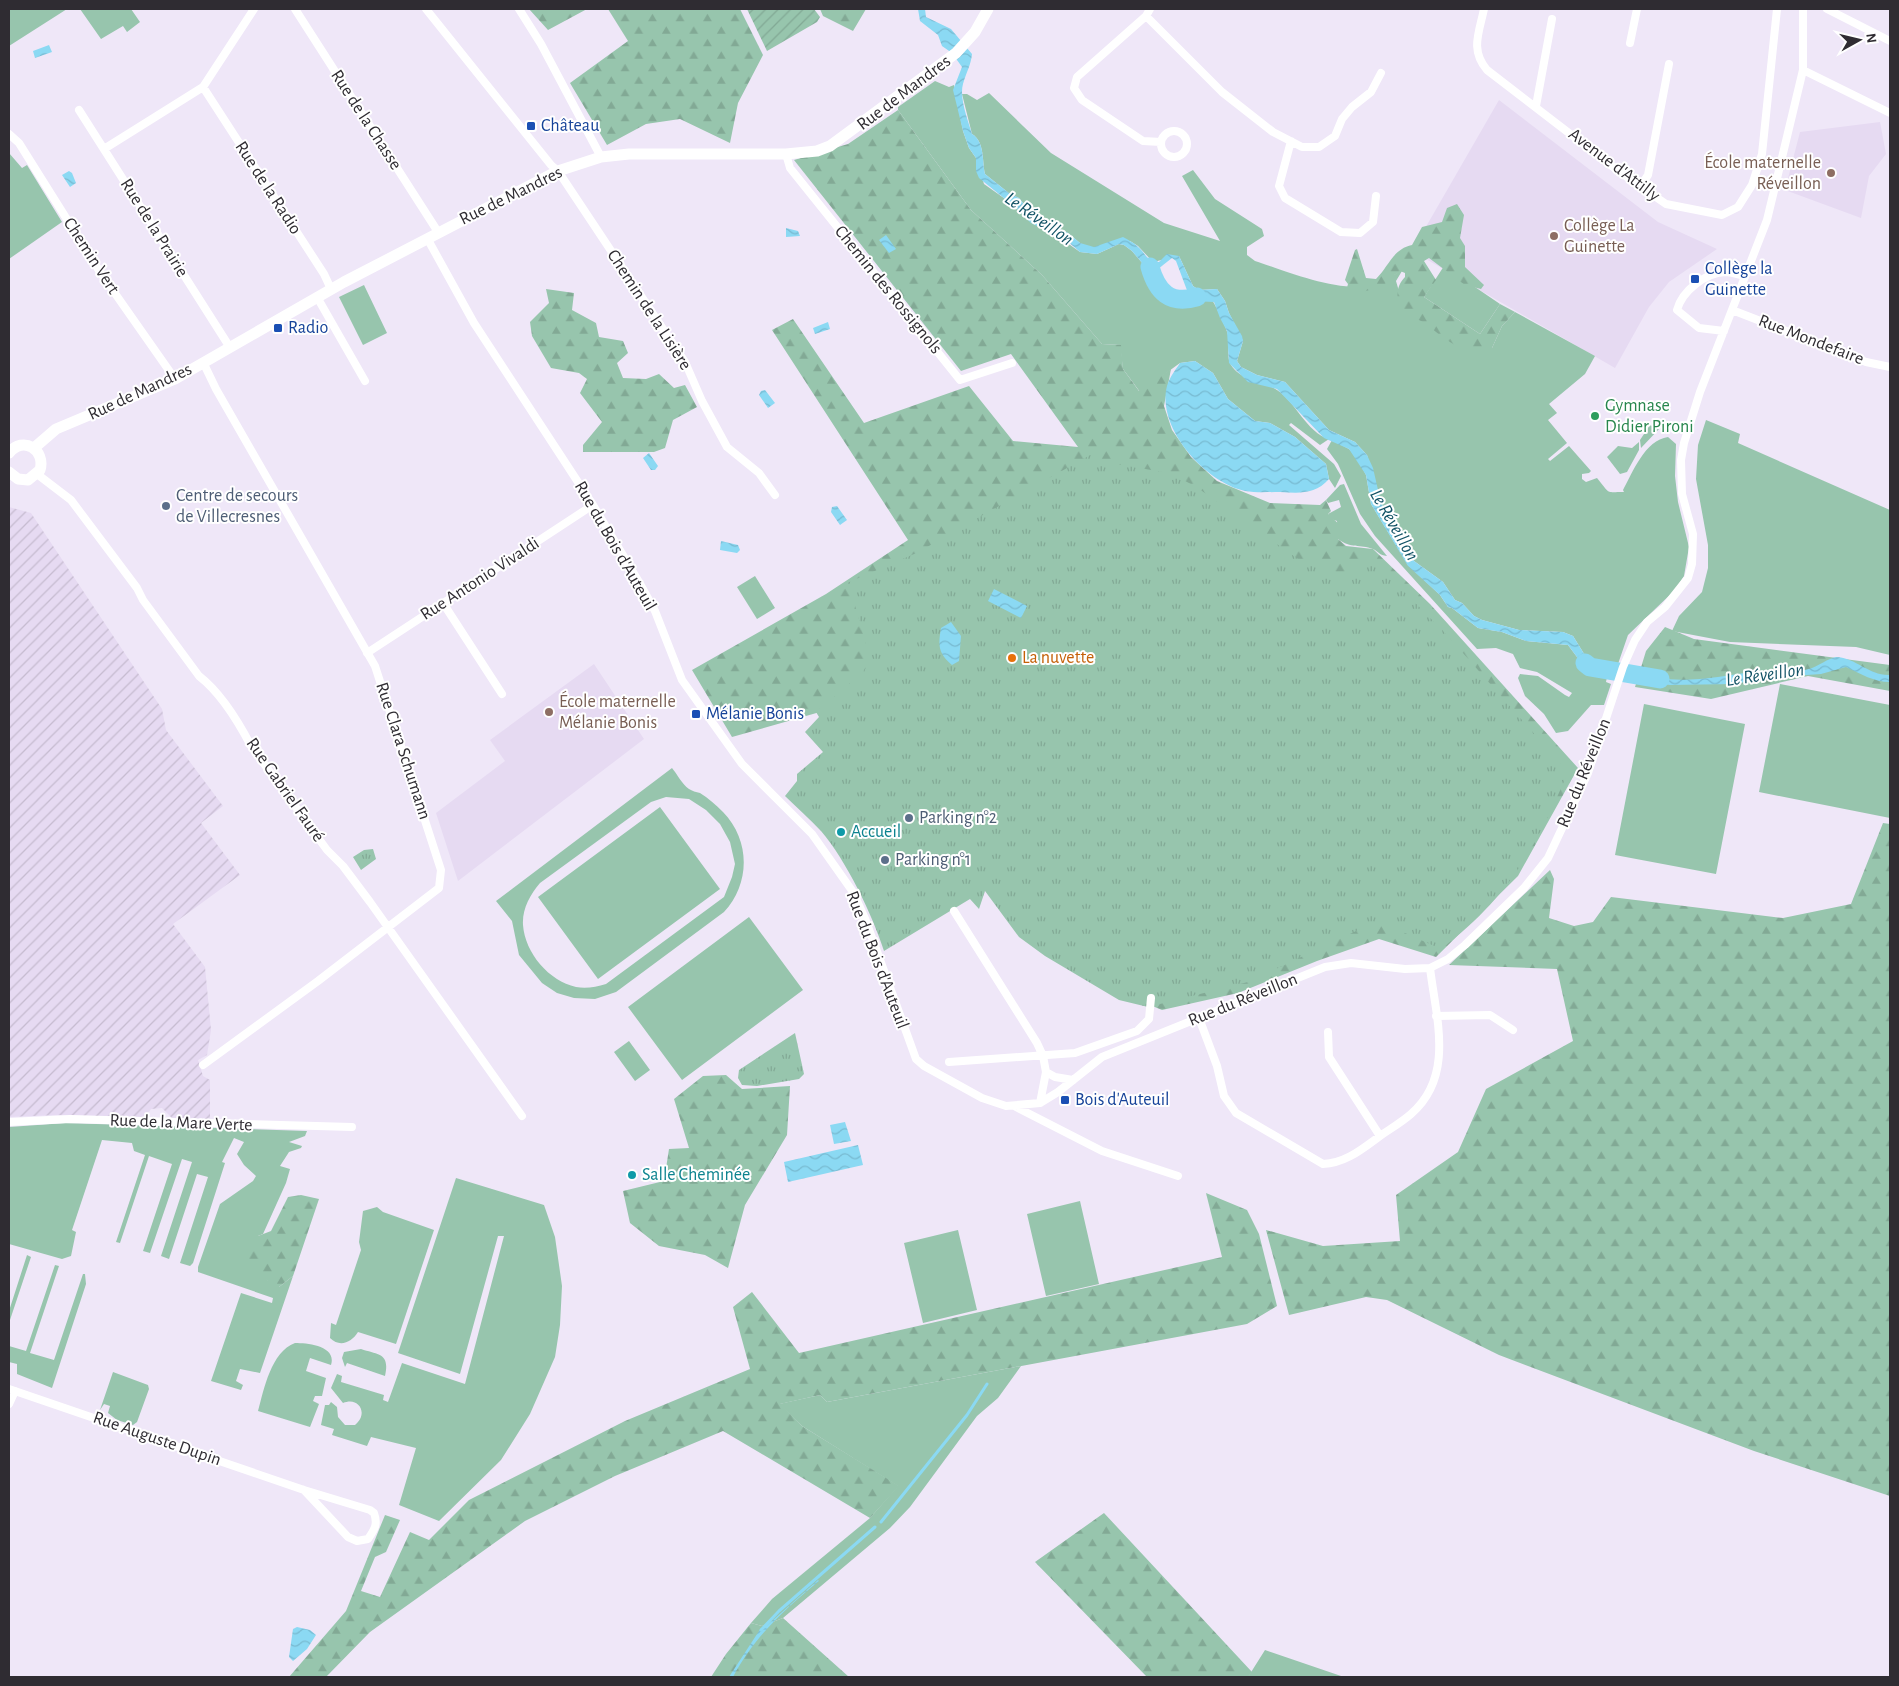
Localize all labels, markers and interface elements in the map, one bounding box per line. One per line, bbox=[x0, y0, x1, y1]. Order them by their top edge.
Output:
north arrow bbox=[1834, 15, 1884, 65]
text: N bbox=[1863, 33, 1878, 44]
street label: Rue de Mandres bbox=[854, 52, 954, 134]
street label: Rue de la Chasse bbox=[327, 67, 405, 173]
place label: Château bbox=[541, 117, 599, 135]
marker: Château bbox=[525, 120, 537, 132]
street label: Avenue d'Attilly bbox=[1565, 125, 1663, 205]
street label: Rue de la Radio bbox=[231, 138, 305, 238]
place label: École maternelle Réveillon bbox=[1704, 151, 1821, 193]
street label: Rue de Mandres bbox=[457, 163, 565, 229]
marker: École maternelle Réveillon bbox=[1825, 167, 1837, 179]
street label: Rue de la Prairie bbox=[117, 176, 191, 280]
water label: Le Réveillon bbox=[1001, 189, 1077, 249]
street label: Chemin Vert bbox=[60, 215, 122, 298]
place label: Collège La Guinette bbox=[1564, 217, 1635, 256]
street label: Chemin des Rossignols bbox=[831, 222, 945, 358]
marker: Collège La Guinette bbox=[1548, 230, 1560, 242]
street label: Chemin de la Lisière bbox=[603, 247, 695, 373]
place label: Collège la Guinette bbox=[1705, 260, 1773, 299]
marker: Collège la Guinette bbox=[1689, 273, 1701, 285]
street label: Rue Mondefaire bbox=[1756, 312, 1866, 368]
place label: Radio bbox=[288, 319, 329, 337]
marker: Radio bbox=[272, 322, 284, 334]
street label: Rue de Mandres bbox=[85, 360, 195, 424]
place label: Gymnase Didier Pironi bbox=[1605, 397, 1694, 436]
marker: Gymnase Didier Pironi bbox=[1589, 410, 1601, 422]
street label: Rue du Bois d'Auteuil bbox=[571, 478, 659, 614]
water label: Le Réveillon bbox=[1366, 486, 1422, 564]
place label: Centre de secours de Villecresnes bbox=[176, 487, 298, 526]
marker: Centre de secours de Villecresnes bbox=[160, 500, 172, 512]
street label: Rue Antonio Vivaldi bbox=[417, 534, 543, 624]
place label: La nuvette bbox=[1022, 649, 1094, 667]
marker: La nuvette bbox=[1006, 652, 1018, 664]
water label: Le Réveillon bbox=[1725, 660, 1805, 690]
street label: Rue Clara Schumann bbox=[372, 680, 434, 822]
place label: École maternelle Mélanie Bonis bbox=[559, 690, 676, 732]
place label: Mélanie Bonis bbox=[706, 705, 804, 723]
marker: École maternelle Mélanie Bonis bbox=[543, 706, 555, 718]
marker: Mélanie Bonis bbox=[690, 708, 702, 720]
street label: Rue du Réveillon bbox=[1554, 716, 1614, 830]
street label: Rue Gabriel Fauré bbox=[242, 735, 328, 845]
place label: Parking n°2 bbox=[919, 809, 997, 827]
marker: Parking n°2 bbox=[903, 812, 915, 824]
place label: Accueil bbox=[851, 823, 901, 841]
marker: Accueil bbox=[835, 826, 847, 838]
place label: Parking n°1 bbox=[895, 851, 971, 869]
marker: Parking n°1 bbox=[879, 854, 891, 866]
street label: Rue du Bois d'Auteuil bbox=[842, 889, 912, 1031]
street label: Rue du Réveillon bbox=[1186, 970, 1300, 1030]
place label: Bois d'Auteuil bbox=[1075, 1091, 1170, 1109]
marker: Bois d'Auteuil bbox=[1059, 1094, 1071, 1106]
street label: Rue de la Mare Verte bbox=[109, 1112, 253, 1134]
place label: Salle Cheminée bbox=[642, 1166, 750, 1184]
marker: Salle Cheminée bbox=[626, 1169, 638, 1181]
street label: Rue Auguste Dupin bbox=[91, 1409, 223, 1469]

